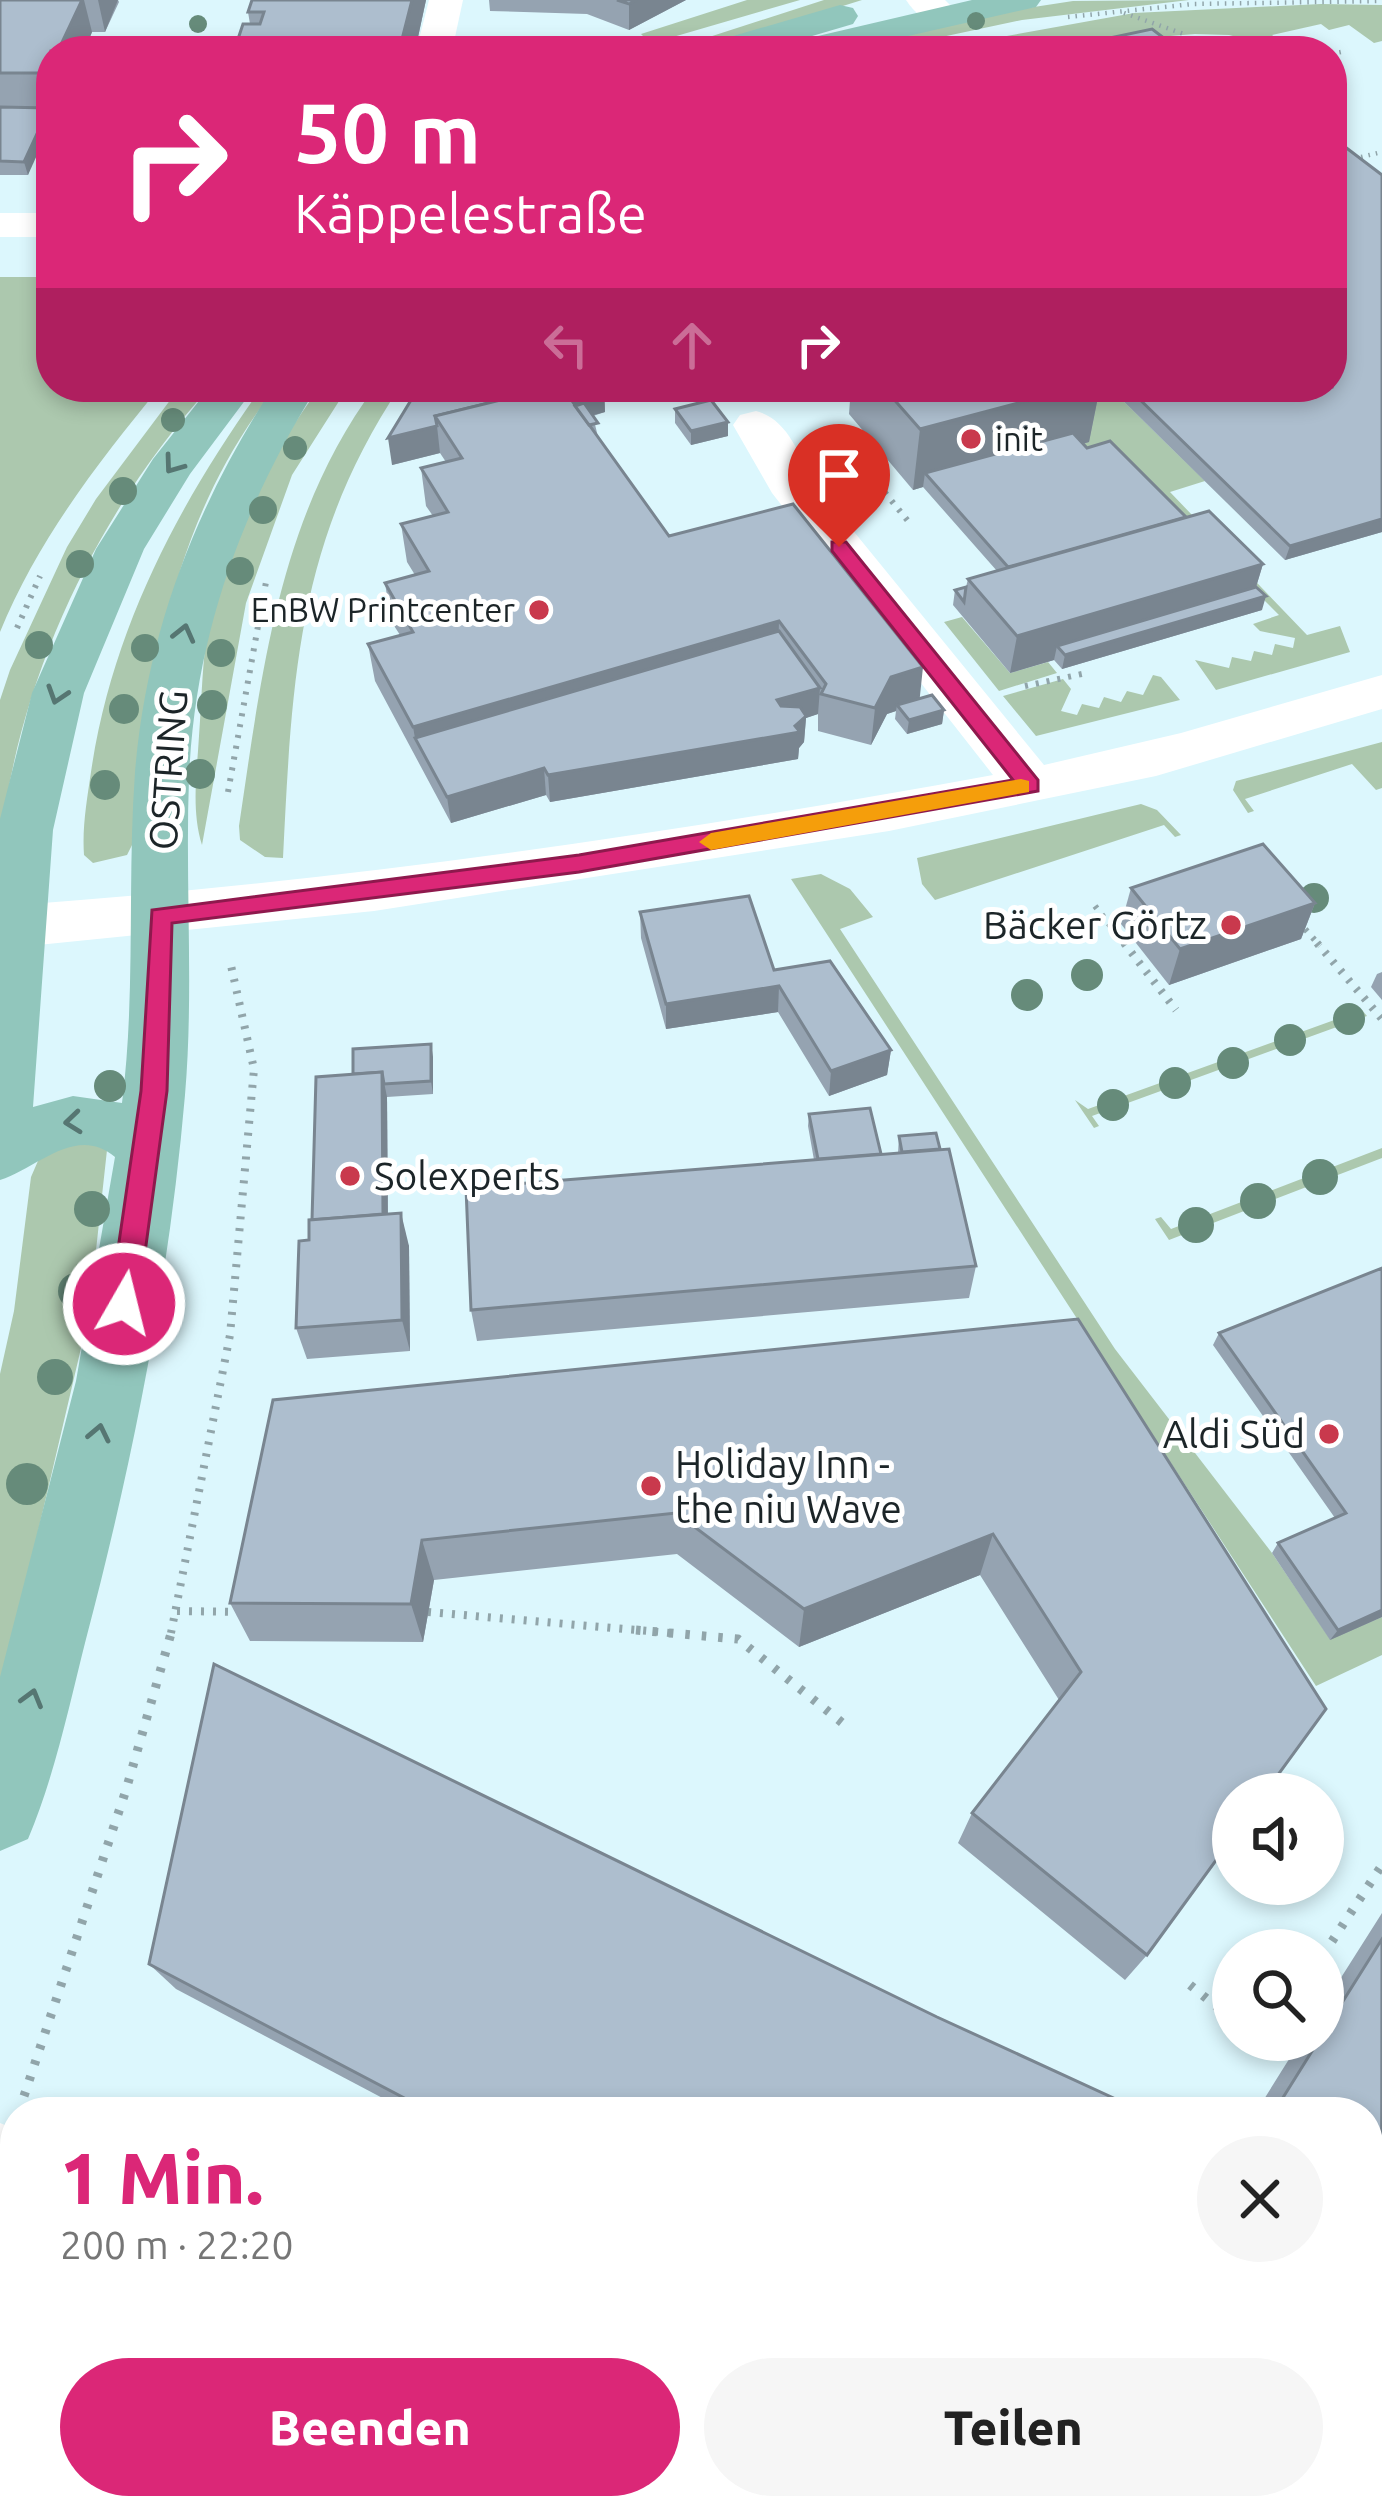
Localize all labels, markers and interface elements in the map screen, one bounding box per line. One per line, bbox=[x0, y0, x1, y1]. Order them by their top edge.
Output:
icon: right bbox=[96, 84, 252, 240]
text: 50 m bbox=[294, 85, 481, 179]
text: Käppelestraße bbox=[294, 183, 647, 243]
icon: left bbox=[533, 312, 599, 378]
icon: ahead bbox=[659, 312, 725, 378]
icon: right bbox=[785, 312, 851, 378]
place label: init bbox=[995, 420, 1043, 457]
pin bbox=[788, 424, 890, 547]
marker: init bbox=[958, 426, 984, 452]
icon: arrive bbox=[806, 442, 872, 508]
one-way arrow bbox=[165, 452, 187, 473]
place label: EnBW Printcenter bbox=[251, 591, 515, 628]
marker: EnBW Printcenter bbox=[526, 597, 552, 623]
one-way arrow bbox=[170, 623, 195, 644]
one-way arrow bbox=[47, 684, 72, 705]
street label: OSTRING bbox=[140, 688, 195, 851]
place label: Bäcker Görtz bbox=[983, 903, 1207, 946]
marker: Bäcker Görtz bbox=[1218, 912, 1244, 938]
one-way arrow bbox=[63, 1109, 82, 1134]
place label: Solexperts bbox=[374, 1154, 560, 1197]
marker: Solexperts bbox=[337, 1163, 363, 1189]
position arrow bbox=[61, 1241, 187, 1367]
place label: Aldi Süd bbox=[1163, 1412, 1305, 1455]
marker: Aldi Süd bbox=[1316, 1421, 1342, 1447]
one-way arrow bbox=[86, 1423, 111, 1443]
place label: Holiday Inn - the niu Wave bbox=[675, 1442, 902, 1530]
marker: Holiday Inn - the niu Wave bbox=[638, 1473, 664, 1499]
one-way arrow bbox=[18, 1689, 43, 1709]
map controls bbox=[1212, 1773, 1344, 2061]
button: sound bbox=[1212, 1773, 1344, 1905]
button: search bbox=[1212, 1929, 1344, 2061]
button: close bbox=[1197, 2136, 1323, 2262]
text: 1 Min. bbox=[60, 2137, 263, 2218]
text: 200 m · 22:20 bbox=[60, 2223, 294, 2266]
button: Beenden bbox=[60, 2358, 680, 2496]
button: Teilen bbox=[704, 2358, 1323, 2496]

